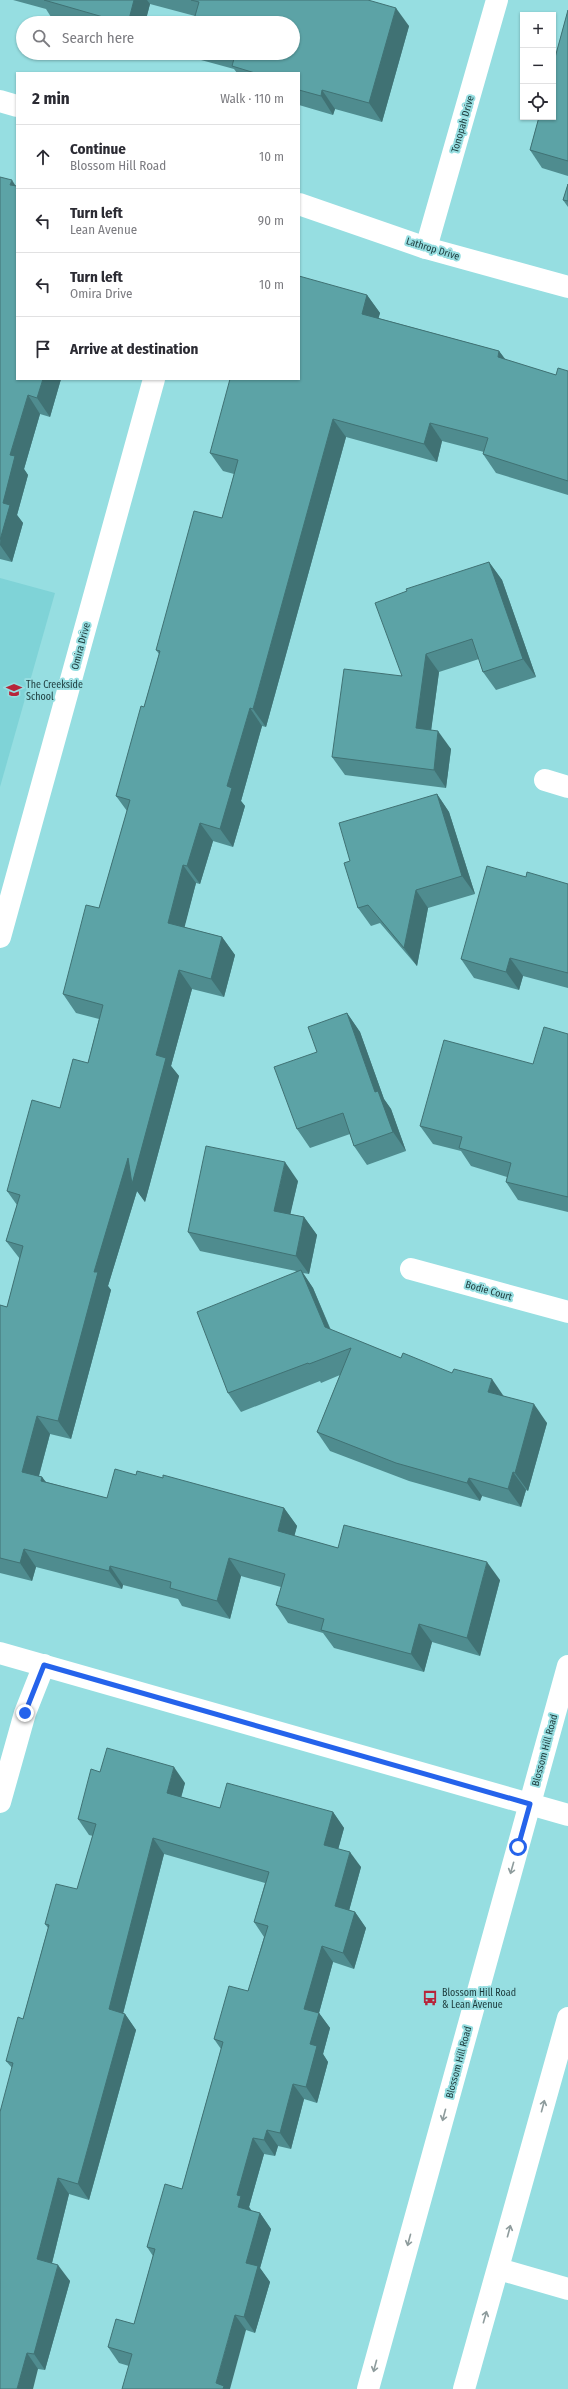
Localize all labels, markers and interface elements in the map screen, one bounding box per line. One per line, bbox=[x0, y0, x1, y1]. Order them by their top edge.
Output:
map controls bbox=[520, 12, 556, 120]
button: + bbox=[520, 12, 556, 48]
search box bbox=[16, 16, 300, 60]
icon: search bbox=[30, 27, 52, 49]
text: Search here bbox=[62, 29, 134, 47]
button: − bbox=[520, 48, 556, 84]
button: locate bbox=[520, 84, 556, 120]
text: 2 min bbox=[32, 88, 70, 109]
text: Walk · 110 m bbox=[220, 91, 284, 106]
street label: Tonopah Drive bbox=[449, 94, 477, 154]
text: Continue bbox=[70, 140, 126, 158]
icon: ahead bbox=[32, 146, 54, 168]
text: 10 m bbox=[259, 149, 284, 164]
text: Blossom Hill Road bbox=[70, 158, 166, 173]
text: Turn left bbox=[70, 204, 123, 222]
icon: left bbox=[32, 210, 54, 232]
text: 90 m bbox=[258, 213, 284, 228]
text: Lean Avenue bbox=[70, 222, 137, 237]
street label: Lathrop Drive bbox=[405, 235, 461, 263]
text: Turn left bbox=[70, 268, 123, 286]
icon: left bbox=[32, 274, 54, 296]
text: 10 m bbox=[259, 277, 284, 292]
text: Omira Drive bbox=[70, 286, 133, 301]
icon: arrive bbox=[32, 338, 54, 360]
text: Arrive at destination bbox=[70, 340, 198, 358]
street label: Omira Drive bbox=[69, 621, 93, 671]
place label: The Creekside School bbox=[26, 679, 83, 703]
school or university icon: The Creekside School bbox=[5, 681, 23, 699]
street label: Bodie Court bbox=[464, 1279, 514, 1304]
route end bbox=[16, 1704, 34, 1722]
street label: Blossom Hill Road bbox=[530, 1713, 560, 1788]
route start bbox=[509, 1838, 527, 1856]
one-way arrow bbox=[508, 1862, 515, 1875]
place label: Blossom Hill Road & Lean Avenue bbox=[442, 1987, 516, 2011]
bus stop icon: Blossom Hill Road & Lean Avenue bbox=[421, 1989, 439, 2007]
street label: Blossom Hill Road bbox=[444, 2025, 474, 2100]
one-way arrow bbox=[540, 2099, 547, 2112]
one-way arrow bbox=[440, 2108, 447, 2121]
one-way arrow bbox=[506, 2225, 513, 2238]
one-way arrow bbox=[405, 2234, 412, 2247]
one-way arrow bbox=[482, 2310, 489, 2323]
one-way arrow bbox=[371, 2359, 378, 2372]

